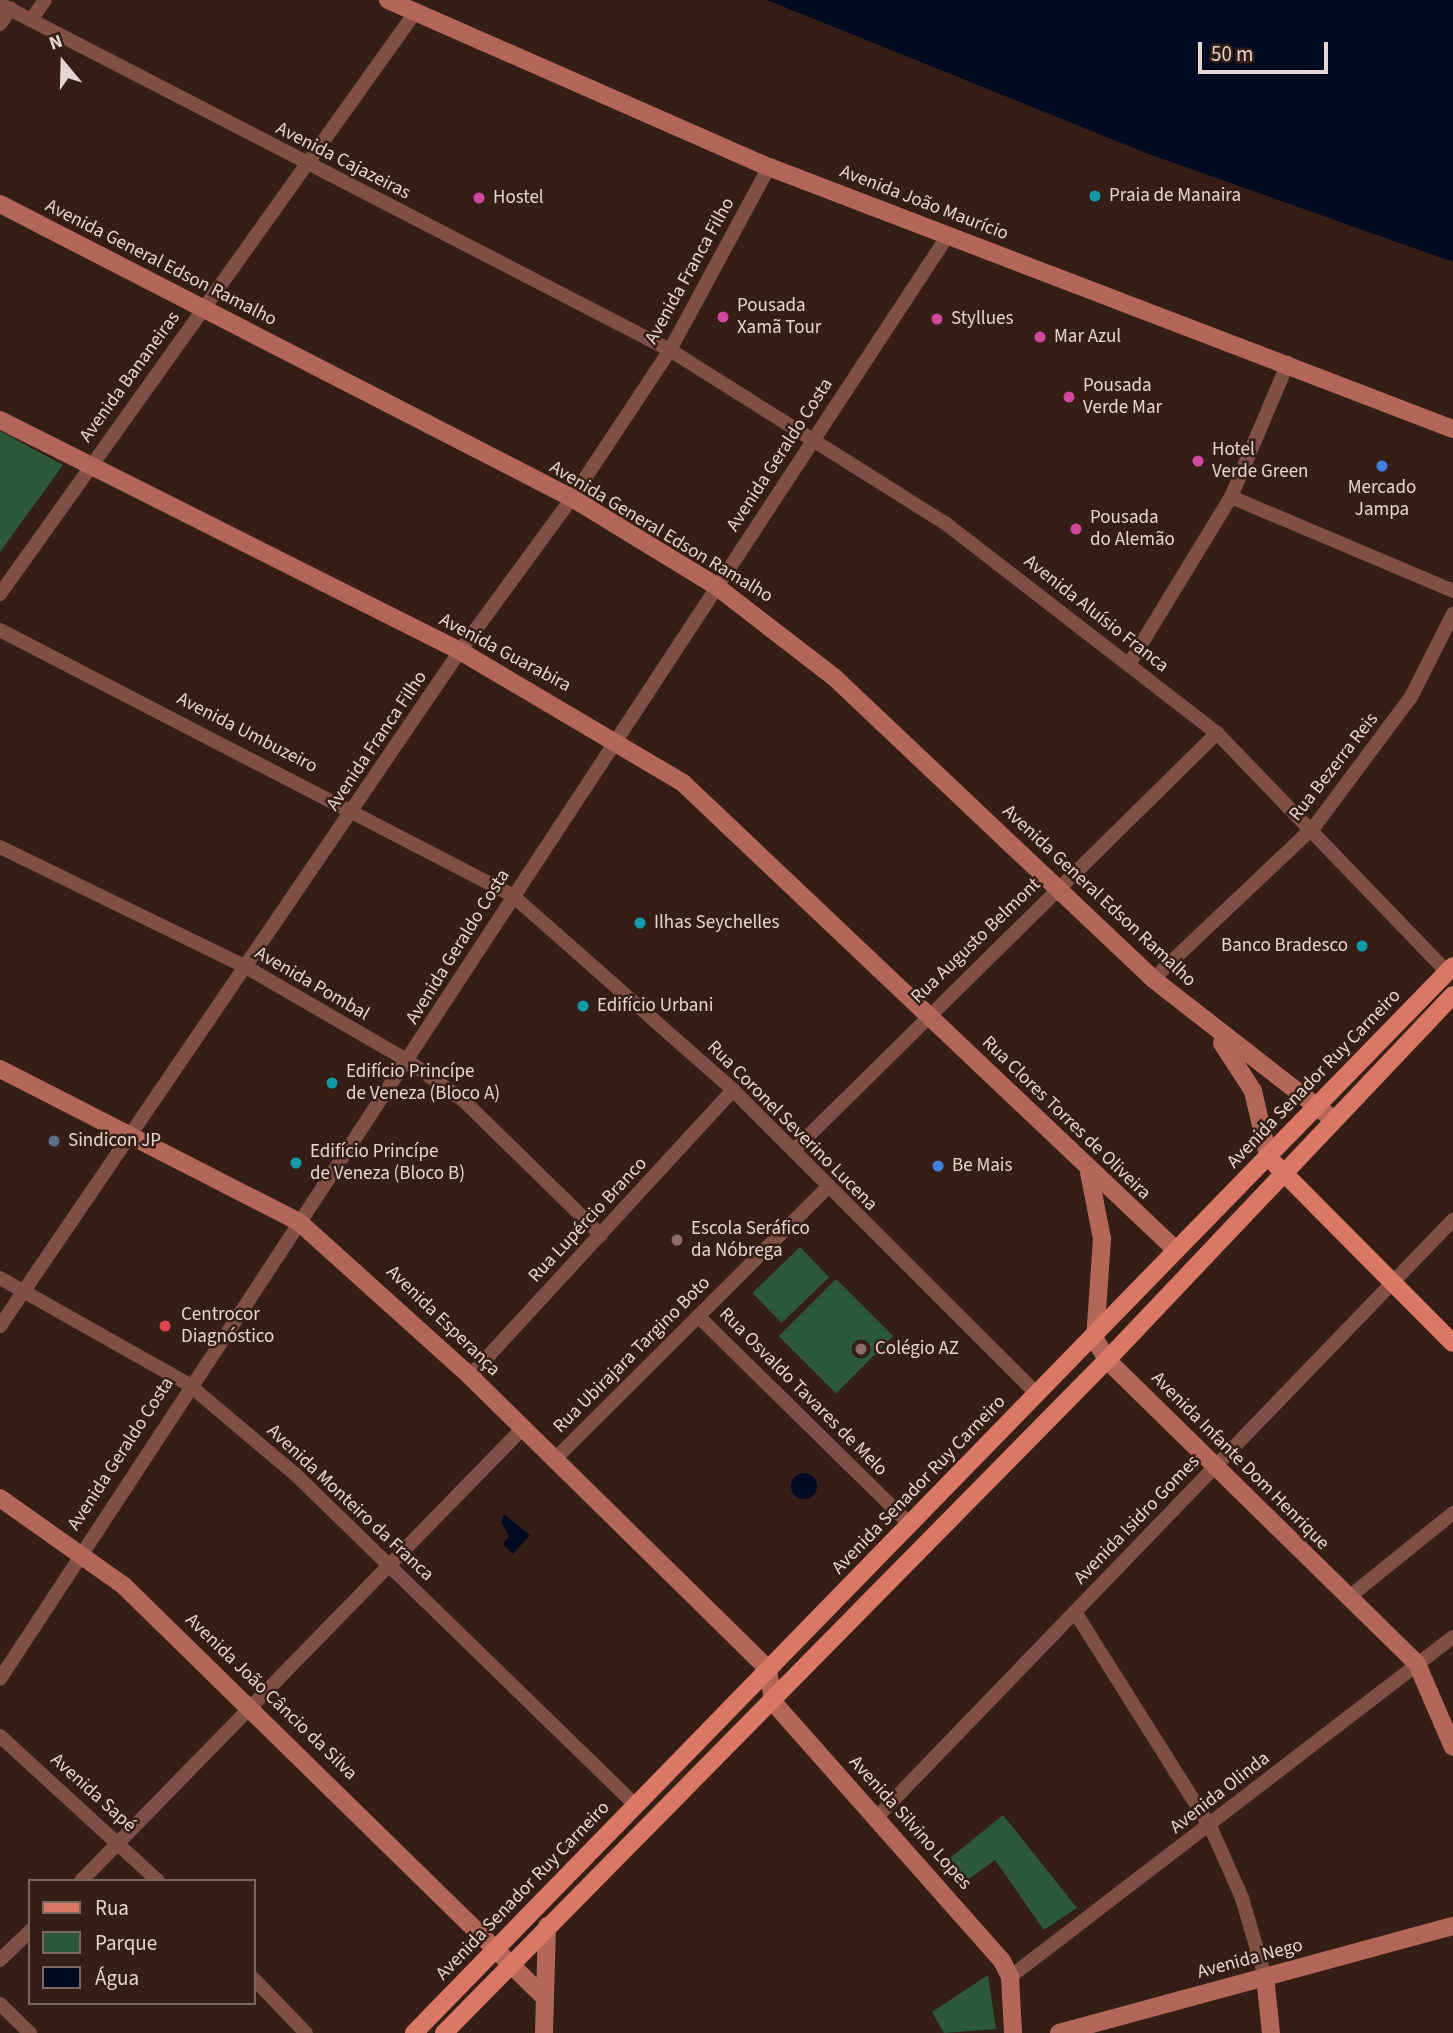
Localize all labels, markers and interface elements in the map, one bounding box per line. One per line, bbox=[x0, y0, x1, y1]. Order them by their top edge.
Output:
north arrow bbox=[28, 28, 98, 98]
text: N bbox=[46, 28, 66, 57]
scale bar bbox=[1201, 28, 1330, 72]
text: 50 m bbox=[1211, 39, 1253, 69]
street label: Avenida Cajazeiras bbox=[272, 117, 414, 205]
street label: Avenida João Maurício bbox=[836, 160, 1012, 246]
place label: Praia de Manaira bbox=[1109, 185, 1241, 207]
place label: Hostel bbox=[493, 187, 544, 209]
marker: Praia de Manaira bbox=[1087, 188, 1103, 204]
marker: Hostel bbox=[471, 190, 487, 206]
street label: Avenida Franca Filho bbox=[640, 194, 740, 348]
street label: Avenida General Edson Ramalho bbox=[41, 195, 281, 331]
place label: Pousada Xamã Tour bbox=[737, 295, 821, 339]
street label: Avenida Bananeiras bbox=[75, 307, 185, 447]
place label: Styllues bbox=[951, 308, 1013, 330]
marker: Pousada Xamã Tour bbox=[715, 309, 731, 325]
marker: Styllues bbox=[929, 311, 945, 327]
place label: Mar Azul bbox=[1054, 326, 1121, 348]
marker: Mar Azul bbox=[1032, 329, 1048, 345]
street label: Avenida Geraldo Costa bbox=[722, 374, 838, 536]
place label: Pousada Verde Mar bbox=[1083, 375, 1162, 419]
marker: Pousada Verde Mar bbox=[1061, 389, 1077, 405]
place label: Hotel Verde Green bbox=[1212, 439, 1308, 483]
marker: Hotel Verde Green bbox=[1190, 453, 1206, 469]
street label: Avenida General Edson Ramalho bbox=[545, 456, 777, 608]
marker: Mercado Jampa bbox=[1374, 458, 1390, 474]
place label: Mercado Jampa bbox=[1348, 477, 1416, 521]
place label: Pousada do Alemão bbox=[1090, 507, 1175, 551]
marker: Pousada do Alemão bbox=[1068, 521, 1084, 537]
street label: Avenida Aluísio Franca bbox=[1019, 550, 1173, 678]
street label: Avenida Guarabira bbox=[435, 609, 575, 697]
street label: Avenida Franca Filho bbox=[322, 667, 432, 815]
street label: Avenida Umbuzeiro bbox=[173, 688, 321, 778]
street label: Rua Bezerra Reis bbox=[1285, 708, 1383, 826]
street label: Avenida General Edson Ramalho bbox=[997, 800, 1201, 992]
street label: Avenida Geraldo Costa bbox=[401, 865, 515, 1029]
street label: Rua Augusto Belmont bbox=[907, 873, 1045, 1009]
place label: Ilhas Seychelles bbox=[654, 912, 779, 934]
marker: Ilhas Seychelles bbox=[632, 915, 648, 931]
place label: Banco Bradesco bbox=[1221, 935, 1348, 957]
marker: Banco Bradesco bbox=[1354, 938, 1370, 954]
street label: Avenida Pombal bbox=[251, 942, 373, 1026]
street label: Avenida Senador Ruy Carneiro bbox=[1222, 985, 1406, 1173]
place label: Edifício Urbani bbox=[597, 995, 713, 1017]
marker: Edifício Urbani bbox=[575, 998, 591, 1014]
street label: Rua Clores Torres de Oliveira bbox=[977, 1031, 1155, 1205]
street label: Rua Coronel Severino Lucena bbox=[702, 1036, 882, 1216]
place label: Edifício Princípe de Veneza (Bloco A) bbox=[346, 1061, 500, 1105]
marker: Edifício Princípe de Veneza (Bloco A) bbox=[324, 1075, 340, 1091]
place label: Sindicon JP bbox=[68, 1130, 161, 1152]
marker: Sindicon JP bbox=[46, 1133, 62, 1149]
place label: Edifício Princípe de Veneza (Bloco B) bbox=[310, 1141, 465, 1185]
street label: Rua Lupércio Branco bbox=[524, 1152, 652, 1288]
marker: Edifício Princípe de Veneza (Bloco B) bbox=[288, 1155, 304, 1171]
place label: Be Mais bbox=[952, 1155, 1012, 1177]
marker: Be Mais bbox=[930, 1158, 946, 1174]
place label: Escola Seráfico da Nóbrega bbox=[691, 1218, 810, 1262]
marker: Escola Seráfico da Nóbrega bbox=[669, 1232, 685, 1248]
street label: Avenida Esperança bbox=[381, 1261, 505, 1381]
street label: Rua Ubirajara Targino Boto bbox=[549, 1272, 715, 1438]
street label: Rua Osvaldo Tavares de Melo bbox=[714, 1303, 892, 1481]
place label: Centrocor Diagnóstico bbox=[181, 1304, 274, 1348]
marker: Centrocor Diagnóstico bbox=[155, 1316, 175, 1336]
place label: Colégio AZ bbox=[875, 1338, 959, 1360]
marker: Colégio AZ bbox=[853, 1341, 869, 1357]
street label: Avenida Infante Dom Henrique bbox=[1146, 1367, 1334, 1555]
street label: Avenida Geraldo Costa bbox=[63, 1373, 179, 1535]
street label: Avenida Senador Ruy Carneiro bbox=[827, 1391, 1011, 1579]
street label: Avenida Monteiro da Franca bbox=[262, 1420, 438, 1586]
street label: Avenida Isidro Gomes bbox=[1069, 1450, 1205, 1590]
street label: Avenida João Câncio da Silva bbox=[180, 1609, 362, 1785]
street label: Avenida Olinda bbox=[1166, 1747, 1274, 1839]
street label: Avenida Sapé bbox=[46, 1749, 140, 1837]
street label: Avenida Silvino Lopes bbox=[844, 1751, 976, 1895]
street label: Avenida Senador Ruy Carneiro bbox=[431, 1797, 615, 1985]
legend bbox=[28, 1879, 256, 2005]
text: Rua bbox=[95, 1893, 129, 1923]
text: Parque bbox=[95, 1928, 157, 1958]
street label: Avenida Nego bbox=[1195, 1934, 1305, 1984]
text: Água bbox=[95, 1963, 139, 1993]

